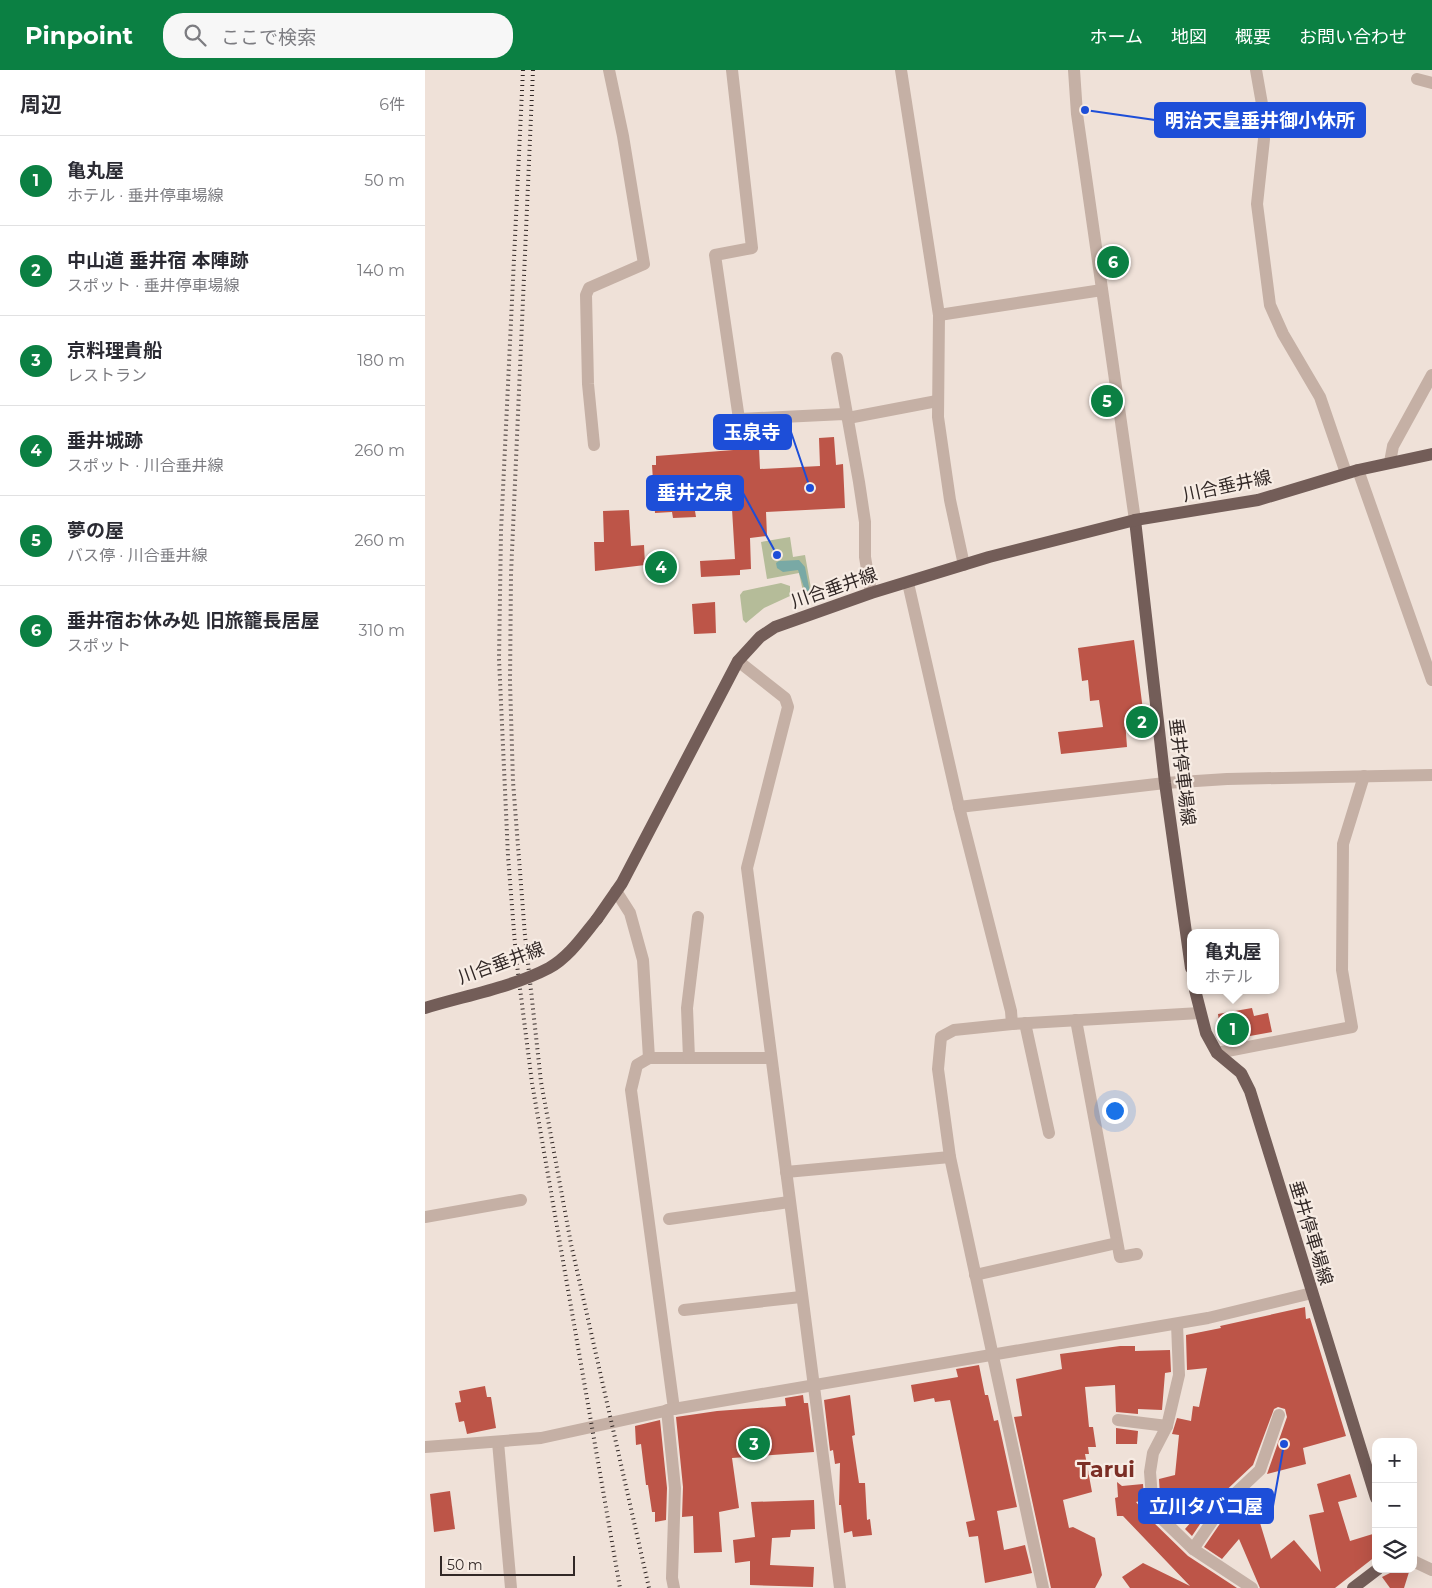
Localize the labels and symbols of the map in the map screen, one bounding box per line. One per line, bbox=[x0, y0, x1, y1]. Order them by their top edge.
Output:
callout: 明治天皇垂井御小休所 bbox=[1155, 103, 1365, 137]
text: 明治天皇垂井御小休所 bbox=[1165, 109, 1355, 132]
pin: 6 bbox=[1097, 243, 1129, 281]
pin: 5 bbox=[1091, 382, 1123, 420]
callout: 玉泉寺 bbox=[714, 415, 791, 449]
text: 玉泉寺 bbox=[723, 421, 781, 444]
street label: 川合垂井線 bbox=[1181, 466, 1273, 506]
callout: 垂井之泉 bbox=[647, 476, 743, 510]
text: 垂井之泉 bbox=[657, 481, 733, 504]
pin: 4 bbox=[645, 548, 677, 586]
street label: 川合垂井線 bbox=[788, 563, 880, 613]
pin: 2 bbox=[1126, 703, 1158, 741]
street label: 垂井停車場線 bbox=[1165, 717, 1199, 827]
street label: 川合垂井線 bbox=[455, 937, 547, 989]
pin: 1 bbox=[1217, 1010, 1249, 1048]
your location bbox=[1102, 1098, 1128, 1124]
street label: 垂井停車場線 bbox=[1285, 1178, 1337, 1288]
pin: 3 bbox=[738, 1425, 770, 1463]
district label: Tarui bbox=[1077, 1456, 1135, 1483]
callout: 立川タバコ屋 bbox=[1139, 1489, 1273, 1523]
text: 立川タバコ屋 bbox=[1149, 1495, 1263, 1518]
scale bar bbox=[440, 1553, 575, 1576]

